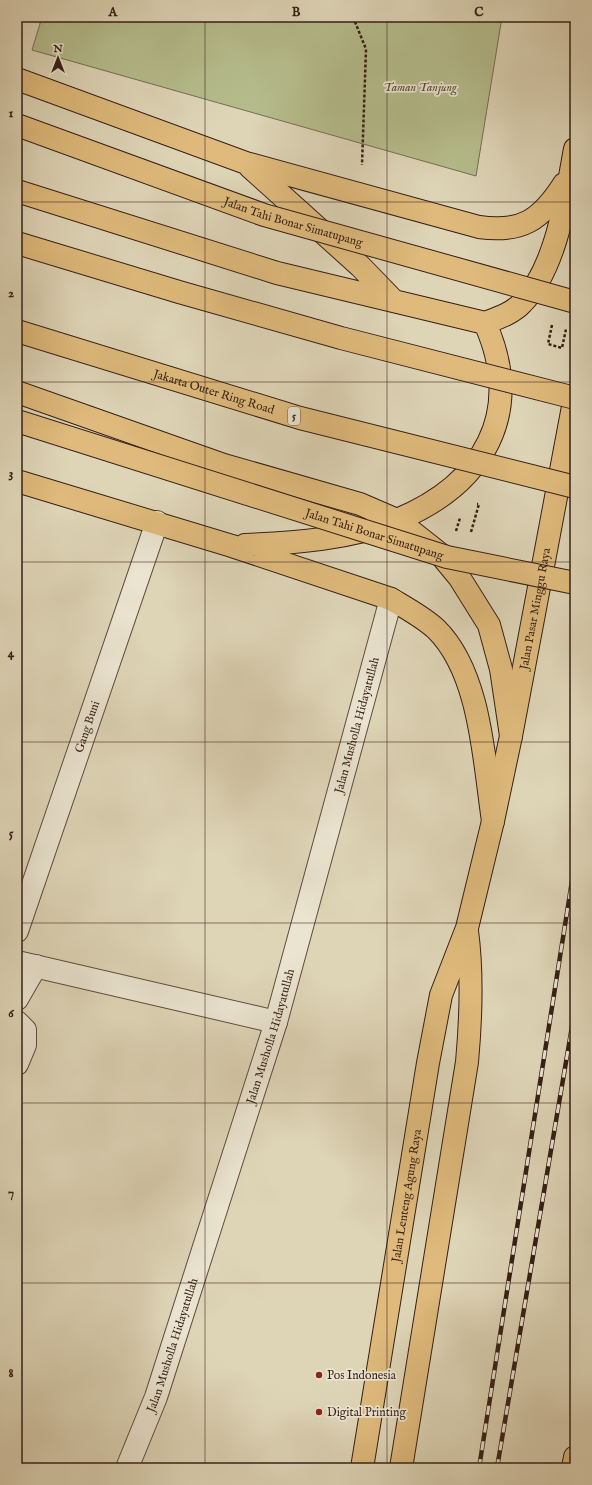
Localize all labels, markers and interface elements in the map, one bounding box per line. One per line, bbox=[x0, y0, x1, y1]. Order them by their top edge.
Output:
text: A bbox=[108, 4, 119, 21]
text: B bbox=[292, 4, 301, 21]
text: C bbox=[474, 4, 484, 21]
north arrow bbox=[38, 38, 78, 78]
text: N bbox=[52, 42, 63, 56]
park label: Taman Tanjung bbox=[383, 80, 457, 96]
text: 1 bbox=[9, 105, 14, 122]
street label: Jalan Tahi Bonar Simatupang bbox=[220, 193, 365, 250]
text: 2 bbox=[8, 285, 14, 302]
street label: Jakarta Outer Ring Road bbox=[149, 365, 277, 417]
road number: 5 bbox=[288, 407, 300, 425]
text: 3 bbox=[9, 465, 14, 482]
street label: Jalan Tahi Bonar Simatupang bbox=[301, 505, 446, 563]
street label: Jalan Pasar Minggu Raya bbox=[516, 546, 554, 673]
text: 4 bbox=[8, 645, 15, 662]
street label: Jalan Musholla Hidayatullah bbox=[330, 655, 383, 797]
street label: Gang Buni bbox=[71, 699, 103, 755]
text: 5 bbox=[9, 825, 14, 842]
street label: Jalan Musholla Hidayatullah bbox=[242, 967, 298, 1108]
text: 6 bbox=[8, 1005, 14, 1022]
street label: Jalan Lenteng Agung Raya bbox=[388, 1127, 425, 1265]
text: 7 bbox=[8, 1185, 14, 1202]
street label: Jalan Musholla Hidayatullah bbox=[142, 1275, 201, 1417]
text: 8 bbox=[8, 1365, 14, 1382]
place label: Pos Indonesia bbox=[327, 1368, 397, 1383]
marker: Pos Indonesia bbox=[314, 1370, 324, 1380]
place label: Digital Printing bbox=[327, 1405, 406, 1420]
marker: Digital Printing bbox=[314, 1407, 324, 1417]

